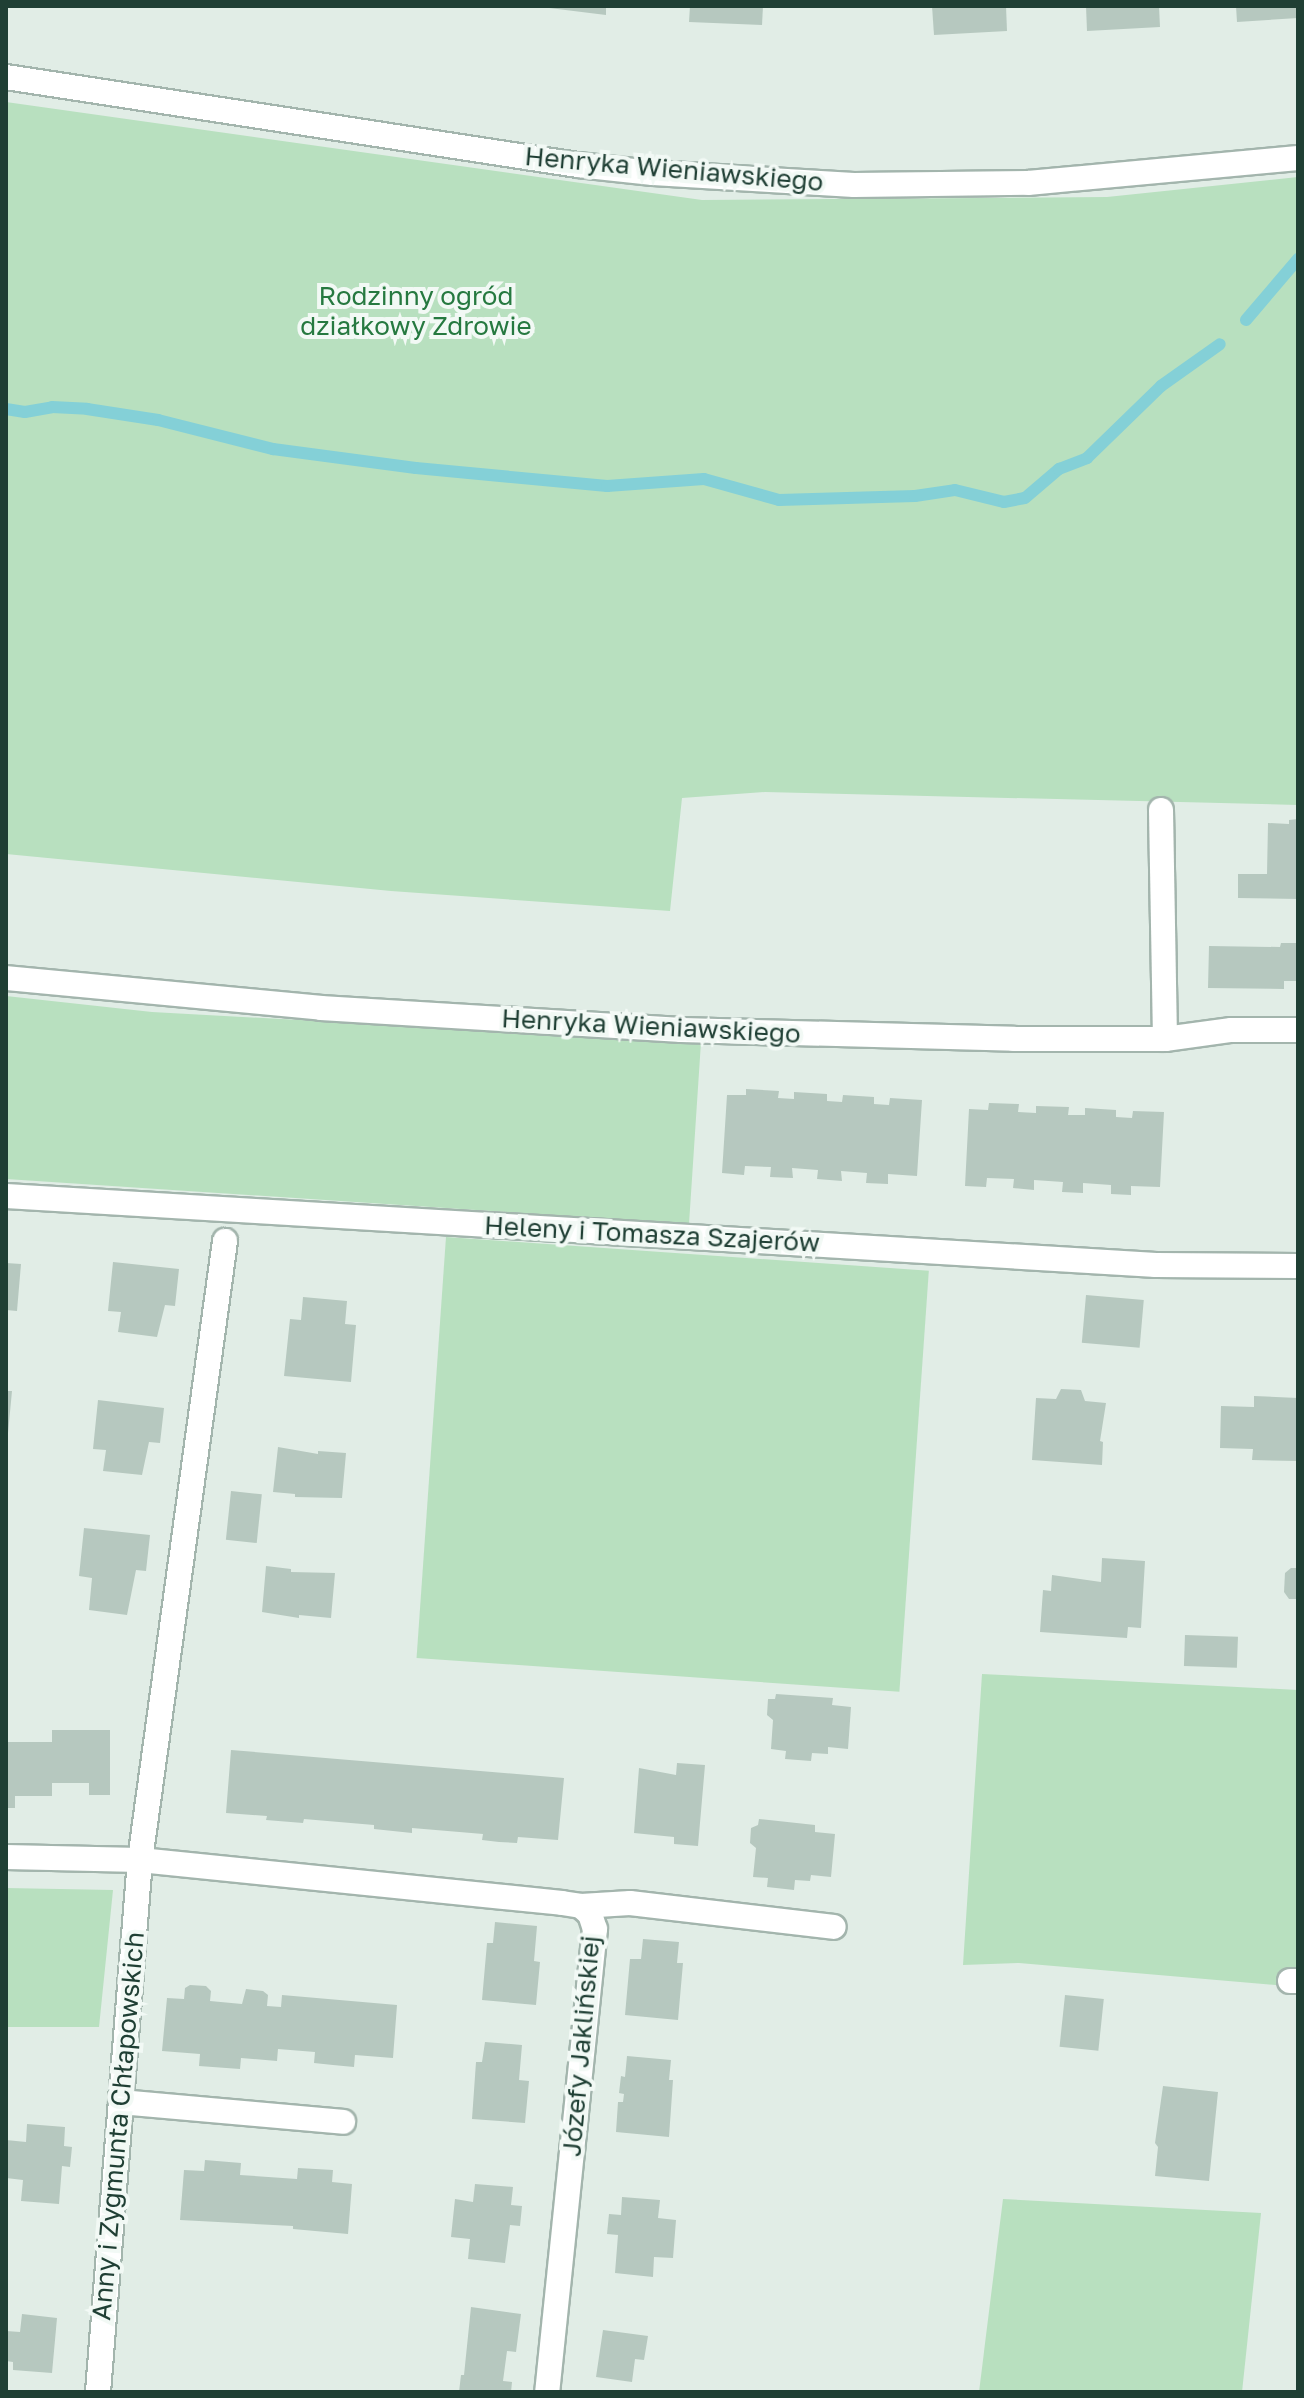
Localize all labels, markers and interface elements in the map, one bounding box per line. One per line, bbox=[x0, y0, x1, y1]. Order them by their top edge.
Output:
street label: Henryka Wieniawskiego bbox=[523, 140, 825, 198]
park label: Rodzinny ogród działkowy Zdrowie bbox=[300, 280, 532, 342]
street label: Henryka Wieniawskiego bbox=[501, 1003, 801, 1049]
street label: Heleny i Tomasza Szajerów bbox=[483, 1210, 821, 1258]
street label: Anny i Zygmunta Chłapowskich bbox=[85, 1930, 151, 2322]
street label: Józefy Jaklińskiej bbox=[556, 1934, 606, 2158]

